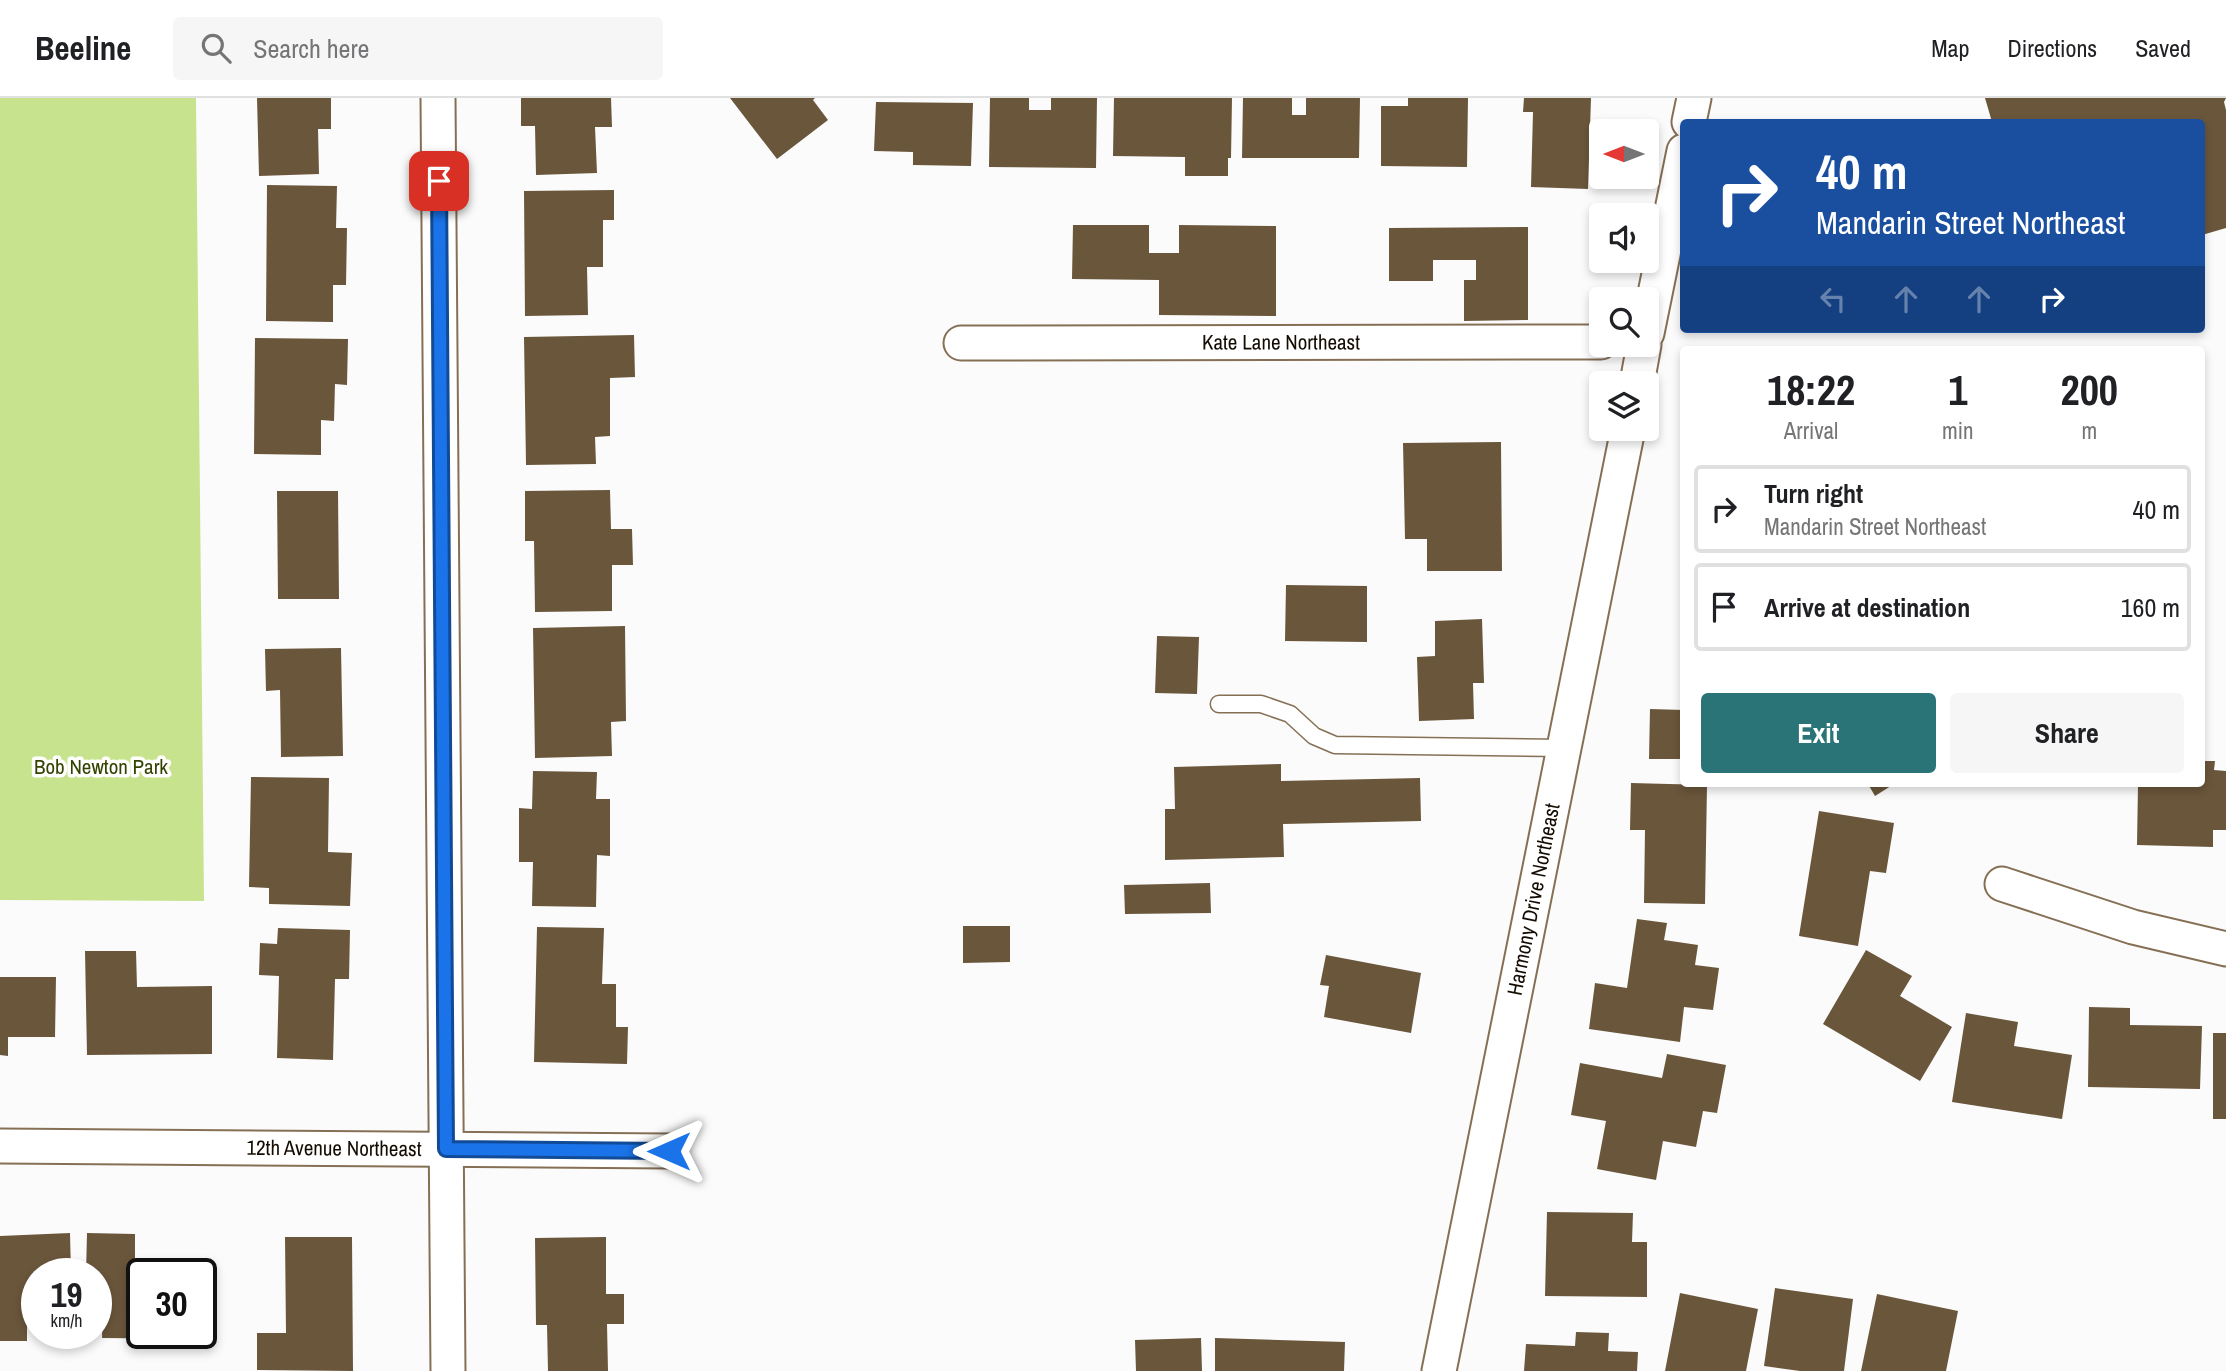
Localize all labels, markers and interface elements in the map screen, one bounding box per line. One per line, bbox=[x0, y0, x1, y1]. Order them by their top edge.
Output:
search box bbox=[173, 17, 663, 80]
text: Beeline bbox=[35, 26, 131, 70]
icon: search bbox=[197, 29, 235, 67]
text: Search here bbox=[253, 31, 369, 66]
text: Map bbox=[1931, 32, 1969, 64]
text: Directions bbox=[2007, 32, 2097, 64]
text: Saved bbox=[2135, 32, 2191, 64]
north arrow bbox=[1589, 119, 1659, 189]
map controls bbox=[1589, 119, 1659, 441]
text: 40 m bbox=[1816, 138, 1908, 204]
icon: right bbox=[1701, 147, 1792, 238]
pin bbox=[409, 151, 469, 211]
icon: arrive bbox=[420, 162, 458, 200]
text: Mandarin Street Northeast bbox=[1816, 201, 2125, 244]
button: sound bbox=[1589, 203, 1659, 273]
icon: left bbox=[1814, 280, 1852, 318]
icon: ahead bbox=[1887, 280, 1925, 318]
icon: ahead bbox=[1960, 280, 1998, 318]
icon: right bbox=[2033, 280, 2071, 318]
button: search bbox=[1589, 287, 1659, 357]
street label: Kate Lane Northeast bbox=[1202, 327, 1360, 357]
text: 18:22 bbox=[1767, 362, 1855, 418]
text: 1 bbox=[1948, 362, 1967, 418]
text: 200 bbox=[2061, 362, 2118, 418]
button: layers bbox=[1589, 371, 1659, 441]
text: Arrival bbox=[1784, 415, 1838, 446]
text: min bbox=[1942, 415, 1974, 446]
text: m bbox=[2081, 415, 2097, 446]
text: Turn right bbox=[1764, 476, 1863, 511]
icon: right bbox=[1705, 490, 1743, 528]
text: 40 m bbox=[2133, 492, 2180, 527]
text: Mandarin Street Northeast bbox=[1764, 511, 1986, 542]
icon: arrive bbox=[1705, 588, 1743, 626]
text: Arrive at destination bbox=[1764, 590, 1970, 625]
text: 160 m bbox=[2121, 590, 2180, 625]
button: Exit bbox=[1701, 693, 1936, 773]
button: Share bbox=[1950, 693, 2184, 773]
park label: Bob Newton Park bbox=[34, 752, 168, 781]
street label: Harmony Drive Northeast bbox=[1500, 800, 1567, 998]
position arrow bbox=[632, 1114, 706, 1188]
street label: 12th Avenue Northeast bbox=[246, 1133, 422, 1163]
speed limit sign: 30 bbox=[126, 1258, 217, 1349]
text: 19 bbox=[51, 1271, 82, 1318]
text: km/h bbox=[51, 1308, 83, 1333]

